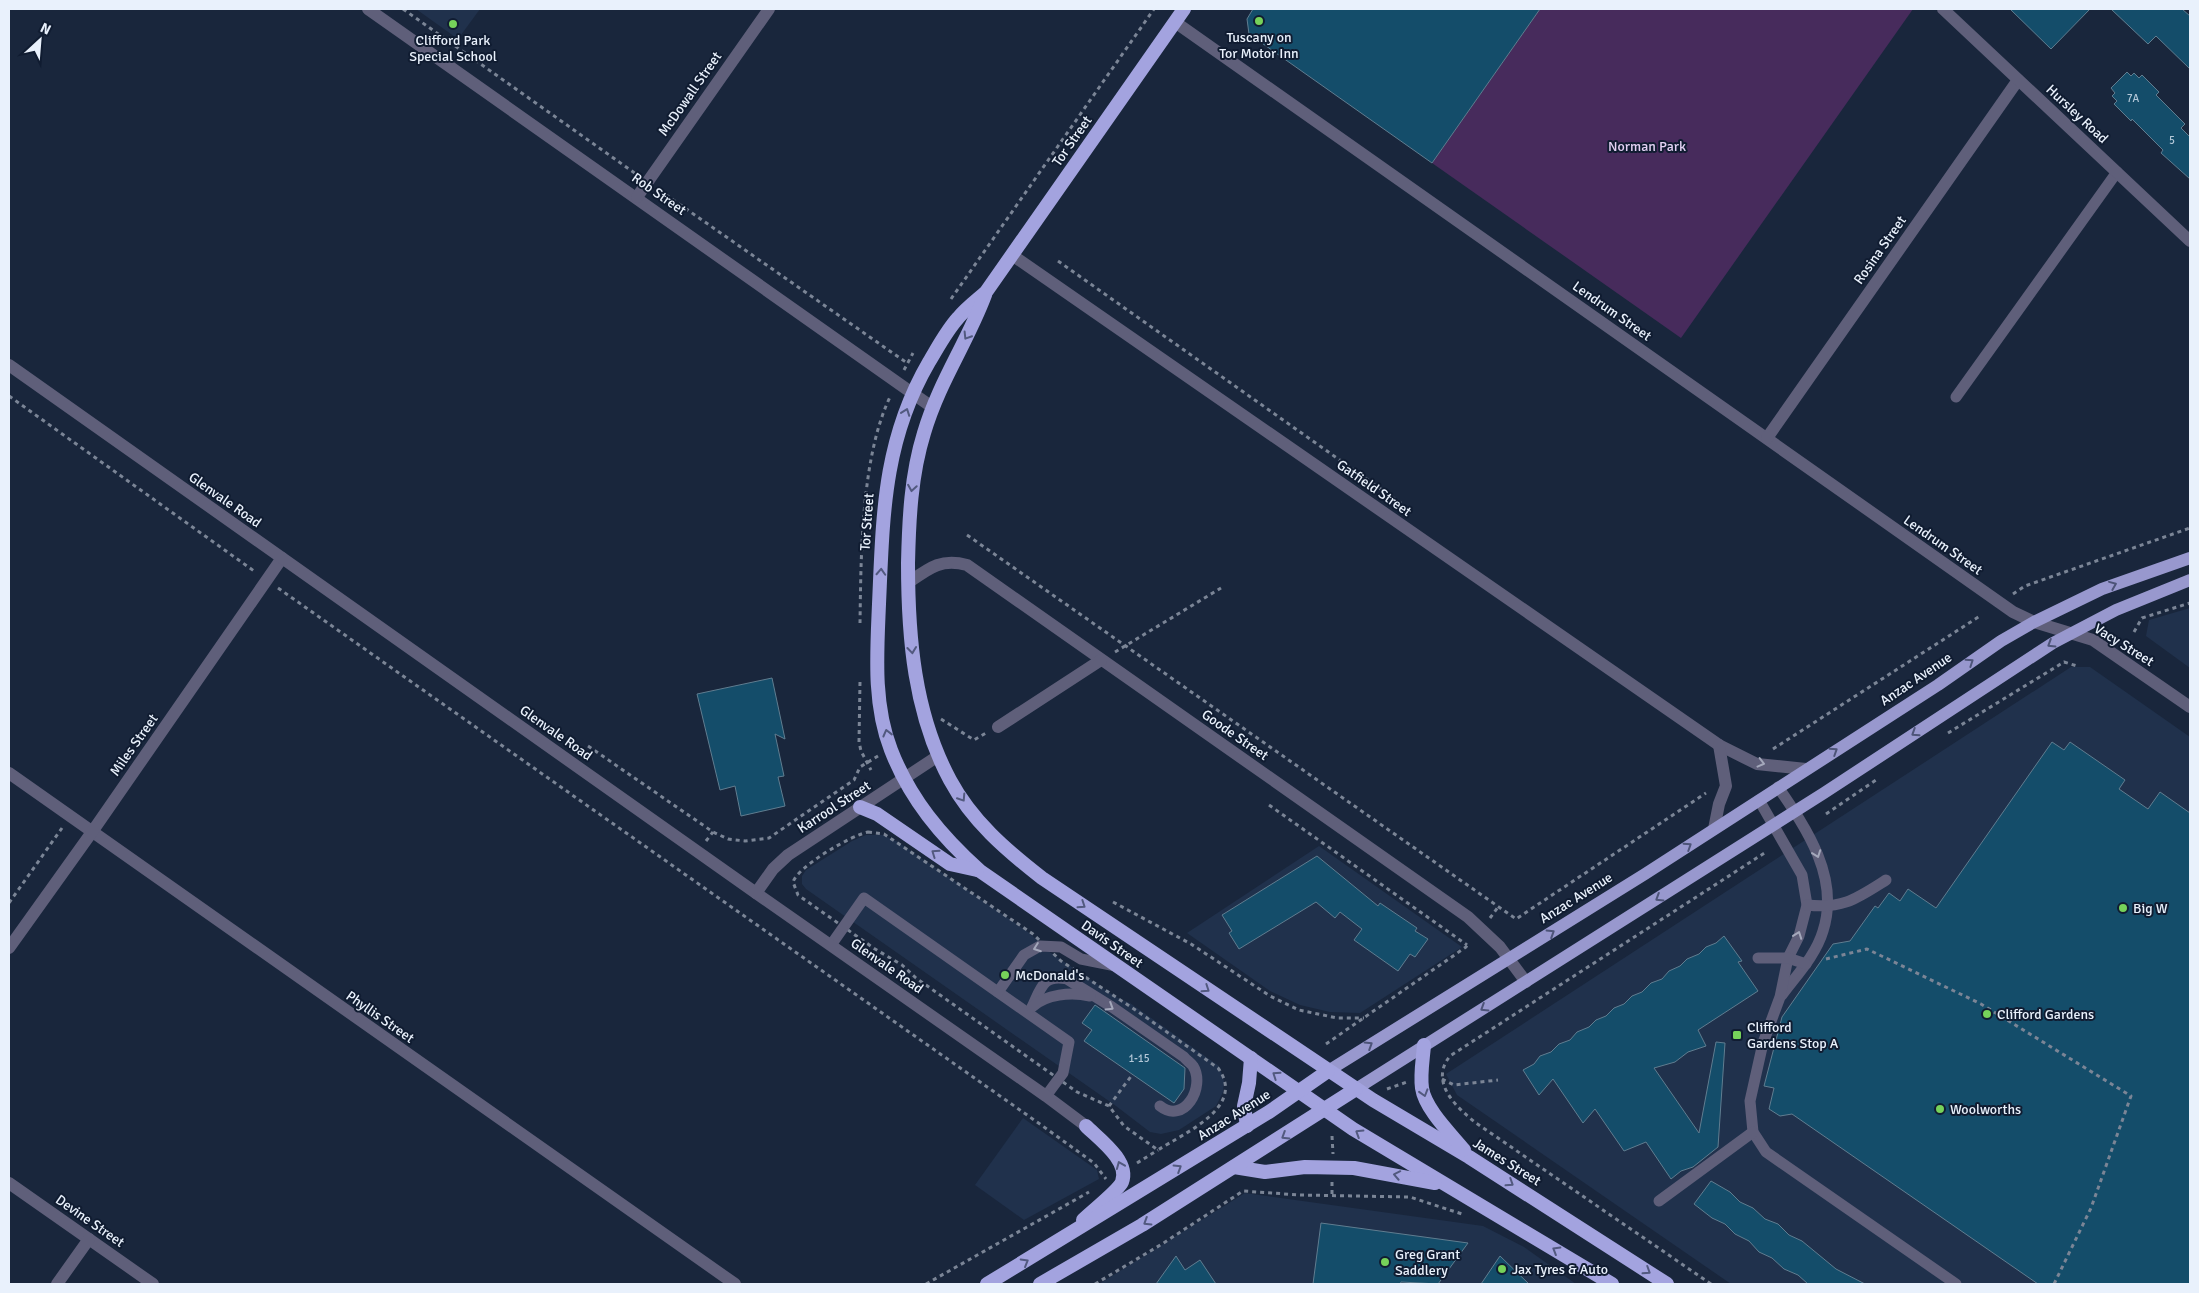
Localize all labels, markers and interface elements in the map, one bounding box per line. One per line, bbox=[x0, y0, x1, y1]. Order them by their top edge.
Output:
north arrow bbox=[15, 15, 65, 65]
marker: Tuscany on Tor Motor Inn bbox=[1253, 15, 1265, 27]
marker: Clifford Park Special School bbox=[447, 18, 459, 30]
text: N bbox=[37, 19, 54, 39]
place label: Tuscany on Tor Motor Inn bbox=[1219, 29, 1299, 62]
place label: Clifford Park Special School bbox=[409, 32, 497, 65]
street label: McDowall Street bbox=[655, 49, 725, 139]
street label: Hursley Road bbox=[2042, 81, 2112, 147]
house number: 7A bbox=[2127, 92, 2140, 105]
street label: Tor Street bbox=[1048, 112, 1096, 170]
house number: 5 bbox=[2169, 134, 2175, 147]
park label: Norman Park bbox=[1608, 138, 1686, 155]
street label: Rob Street bbox=[629, 169, 690, 219]
street label: Rosina Street bbox=[1850, 212, 1910, 288]
street label: Lendrum Street bbox=[1569, 277, 1655, 345]
one-way arrow bbox=[963, 331, 973, 340]
one-way arrow bbox=[900, 408, 910, 417]
street label: Gatfield Street bbox=[1333, 456, 1415, 520]
street label: Glenvale Road bbox=[185, 469, 265, 531]
one-way arrow bbox=[907, 485, 918, 493]
street label: Tor Street bbox=[857, 493, 877, 551]
street label: Lendrum Street bbox=[1900, 511, 1986, 579]
one-way arrow bbox=[875, 567, 886, 575]
one-way arrow bbox=[2108, 581, 2116, 591]
street label: Vacy Street bbox=[2091, 620, 2157, 670]
one-way arrow bbox=[2047, 638, 2057, 647]
one-way arrow bbox=[906, 646, 917, 654]
street label: Anzac Avenue bbox=[1877, 649, 1955, 709]
one-way arrow bbox=[1964, 659, 1974, 668]
street label: Glenvale Road bbox=[516, 702, 596, 764]
street label: Goode Street bbox=[1198, 706, 1272, 764]
street label: Miles Street bbox=[106, 711, 162, 779]
one-way arrow bbox=[1911, 727, 1921, 736]
one-way arrow bbox=[882, 729, 893, 738]
one-way arrow bbox=[1828, 748, 1838, 757]
one-way arrow bbox=[1756, 757, 1765, 768]
street label: Karrool Street bbox=[794, 777, 874, 837]
one-way arrow bbox=[955, 793, 965, 802]
one-way arrow bbox=[1682, 843, 1692, 852]
one-way arrow bbox=[1811, 849, 1821, 858]
one-way arrow bbox=[931, 850, 941, 859]
street label: Anzac Avenue bbox=[1536, 869, 1616, 927]
one-way arrow bbox=[1655, 892, 1664, 901]
one-way arrow bbox=[1077, 899, 1086, 908]
place label: Big W bbox=[2133, 900, 2168, 917]
marker: Big W bbox=[2117, 902, 2129, 914]
street label: Davis Street bbox=[1078, 917, 1146, 972]
one-way arrow bbox=[1545, 930, 1554, 940]
one-way arrow bbox=[1792, 931, 1802, 939]
street label: Glenvale Road bbox=[847, 935, 927, 997]
one-way arrow bbox=[1034, 942, 1042, 952]
place label: McDonald's bbox=[1015, 967, 1084, 984]
marker: McDonald's bbox=[999, 969, 1011, 981]
one-way arrow bbox=[1201, 983, 1210, 992]
street label: Phyllis Street bbox=[343, 987, 417, 1047]
one-way arrow bbox=[1105, 1000, 1114, 1010]
one-way arrow bbox=[1481, 1002, 1490, 1011]
place label: Clifford Gardens bbox=[1997, 1006, 2094, 1023]
marker: Clifford Gardens bbox=[1981, 1008, 1993, 1020]
place label: Clifford Gardens Stop A bbox=[1747, 1019, 1839, 1052]
marker: Clifford Gardens Stop A bbox=[1731, 1029, 1743, 1041]
one-way arrow bbox=[1364, 1041, 1373, 1051]
house number: 1-15 bbox=[1128, 1052, 1150, 1065]
one-way arrow bbox=[1272, 1072, 1281, 1081]
street label: Anzac Avenue bbox=[1194, 1086, 1274, 1144]
one-way arrow bbox=[1419, 1088, 1429, 1097]
place label: Woolworths bbox=[1950, 1101, 2021, 1118]
marker: Woolworths bbox=[1934, 1103, 1946, 1115]
one-way arrow bbox=[1355, 1129, 1364, 1139]
one-way arrow bbox=[1281, 1130, 1290, 1139]
street label: James Street bbox=[1470, 1134, 1544, 1190]
one-way arrow bbox=[1116, 1161, 1126, 1170]
one-way arrow bbox=[1173, 1165, 1182, 1175]
one-way arrow bbox=[1393, 1171, 1402, 1181]
one-way arrow bbox=[1504, 1177, 1514, 1186]
street label: Devine Street bbox=[52, 1191, 128, 1251]
one-way arrow bbox=[1143, 1215, 1152, 1225]
place label: Greg Grant Saddlery bbox=[1395, 1246, 1460, 1279]
one-way arrow bbox=[1552, 1246, 1561, 1256]
marker: Greg Grant Saddlery bbox=[1379, 1256, 1391, 1268]
one-way arrow bbox=[1019, 1258, 1028, 1268]
place label: Jax Tyres & Auto bbox=[1512, 1261, 1608, 1278]
marker: Jax Tyres & Auto bbox=[1496, 1263, 1508, 1275]
one-way arrow bbox=[1641, 1265, 1650, 1274]

